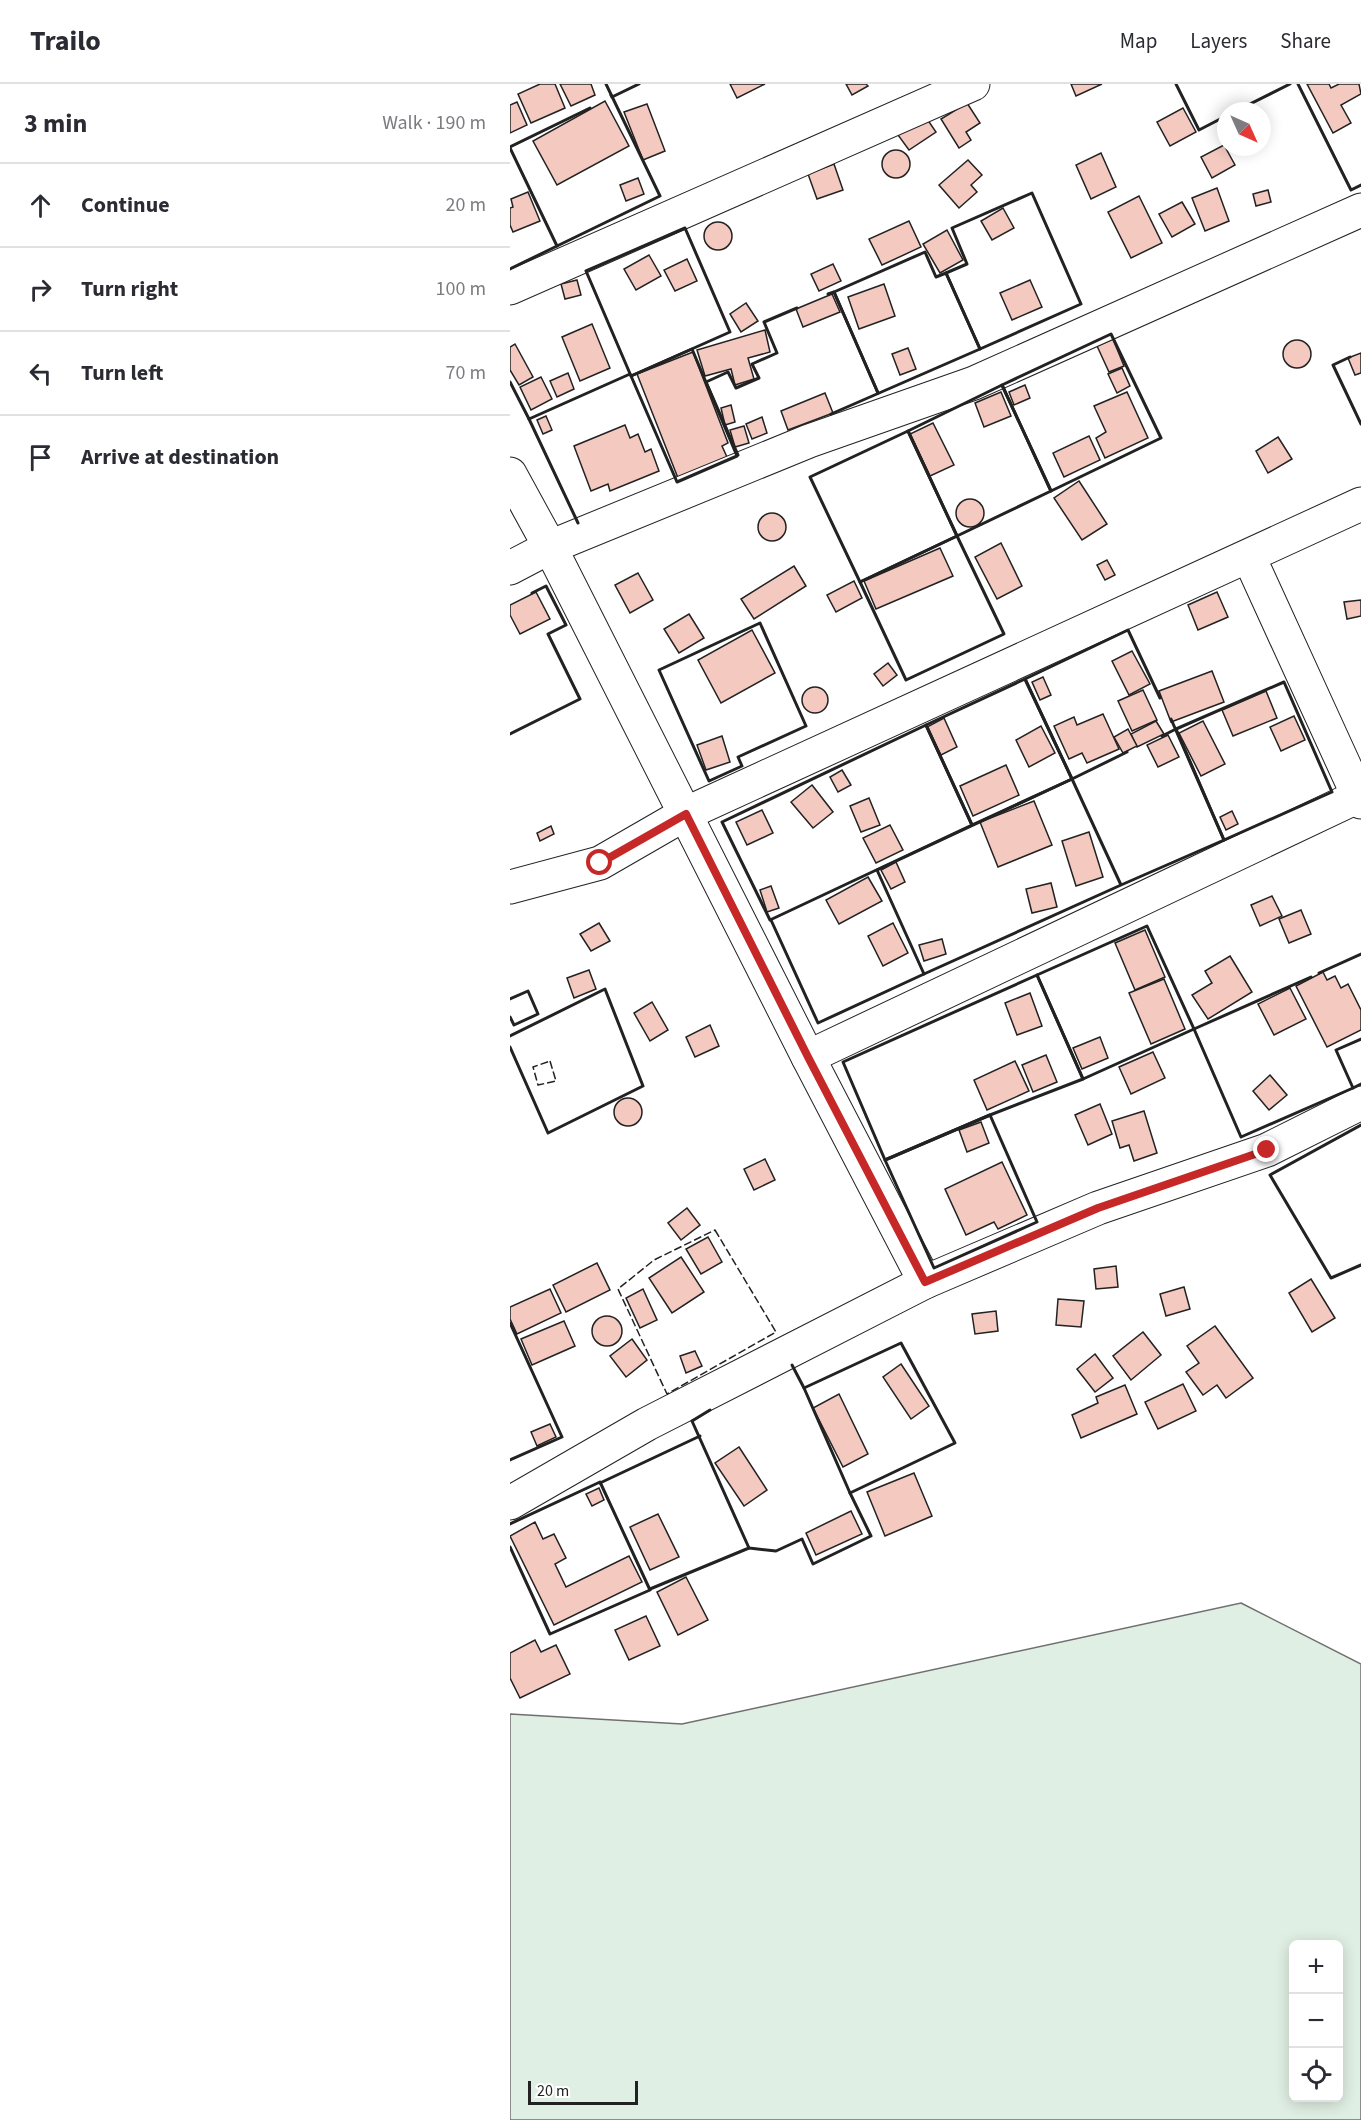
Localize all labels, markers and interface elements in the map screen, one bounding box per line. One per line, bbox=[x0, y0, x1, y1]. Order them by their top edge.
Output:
text: Trailo bbox=[30, 21, 101, 61]
text: Map bbox=[1120, 26, 1157, 56]
text: Layers bbox=[1190, 26, 1247, 56]
text: Share bbox=[1280, 26, 1331, 56]
north arrow bbox=[1217, 102, 1271, 156]
text: 3 min bbox=[24, 105, 87, 142]
text: Walk · 190 m bbox=[382, 109, 486, 137]
icon: ahead bbox=[24, 189, 57, 222]
text: Continue bbox=[81, 189, 170, 221]
text: 20 m bbox=[446, 191, 486, 219]
icon: right bbox=[24, 273, 57, 306]
text: Turn right bbox=[81, 273, 178, 305]
text: 100 m bbox=[436, 275, 486, 303]
icon: left bbox=[24, 357, 57, 390]
text: Turn left bbox=[81, 357, 163, 389]
text: 70 m bbox=[446, 359, 486, 387]
icon: arrive bbox=[24, 441, 57, 474]
text: Arrive at destination bbox=[81, 441, 279, 473]
route start bbox=[586, 849, 612, 875]
route end bbox=[1253, 1136, 1279, 1162]
map controls bbox=[1289, 1940, 1343, 2102]
button: + bbox=[1289, 1940, 1343, 1994]
button: − bbox=[1289, 1994, 1343, 2048]
button: locate bbox=[1289, 2048, 1343, 2102]
scale bar bbox=[528, 2078, 638, 2106]
text: 20 m bbox=[537, 2080, 569, 2102]

